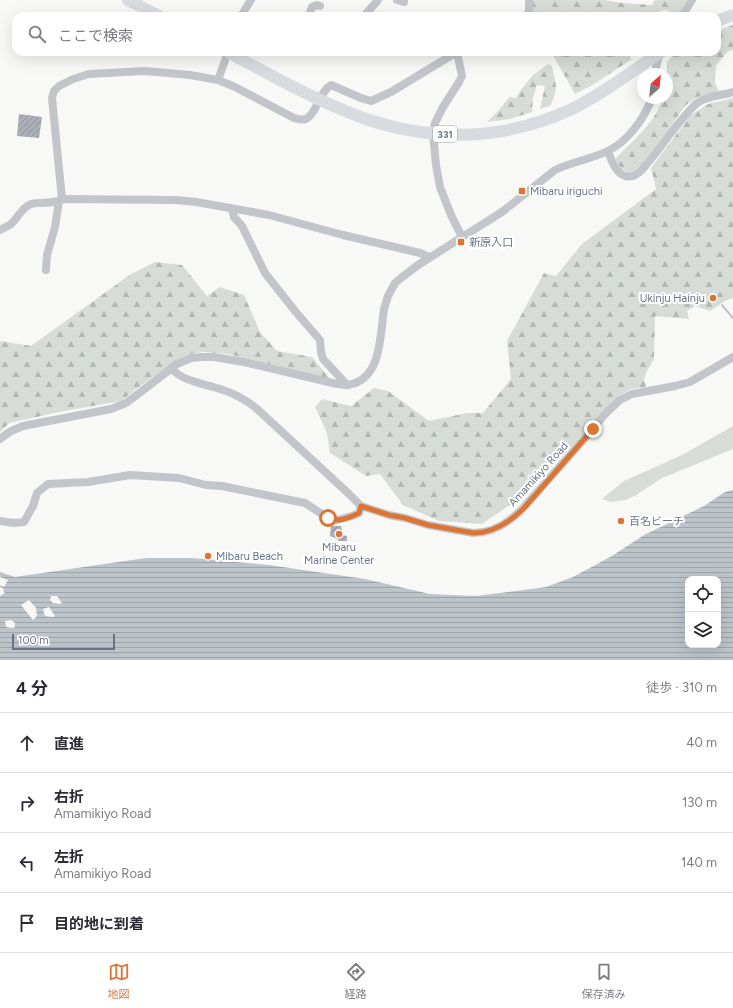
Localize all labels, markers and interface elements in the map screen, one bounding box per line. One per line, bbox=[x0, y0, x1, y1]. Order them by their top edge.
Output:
search box bbox=[12, 12, 721, 56]
icon: search bbox=[26, 23, 48, 45]
text: ここで検索 bbox=[58, 27, 133, 45]
north arrow bbox=[637, 68, 673, 104]
road number: 331 bbox=[433, 126, 457, 142]
place label: Mibaru iriguchi bbox=[530, 185, 603, 198]
marker: Mibaru iriguchi bbox=[517, 186, 527, 196]
place label: 新原入口 bbox=[469, 236, 513, 249]
marker: 新原入口 bbox=[456, 237, 466, 247]
place label: Ukinju Hainju bbox=[640, 292, 705, 305]
marker: Ukinju Hainju bbox=[708, 293, 718, 303]
route end bbox=[584, 420, 602, 438]
street label: Amamikiyo Road bbox=[506, 439, 571, 509]
route start bbox=[319, 509, 337, 527]
place label: 百名ビーチ bbox=[629, 515, 684, 528]
marker: 百名ビーチ bbox=[616, 516, 626, 526]
marker: Mibaru Marine Center bbox=[334, 529, 344, 539]
place label: Mibaru Marine Center bbox=[304, 541, 374, 567]
place label: Mibaru Beach bbox=[216, 550, 283, 563]
marker: Mibaru Beach bbox=[203, 551, 213, 561]
map controls bbox=[685, 576, 721, 648]
button: locate bbox=[685, 576, 721, 612]
button: layers bbox=[685, 612, 721, 648]
scale bar bbox=[12, 632, 115, 651]
text: 100 m bbox=[18, 634, 49, 647]
text: 4 分 bbox=[16, 678, 48, 698]
text: 徒歩 · 310 m bbox=[646, 680, 717, 695]
icon: ahead bbox=[16, 732, 38, 754]
text: 直進 bbox=[54, 735, 84, 753]
text: 40 m bbox=[686, 735, 717, 750]
text: 右折 bbox=[54, 788, 84, 806]
icon: right bbox=[16, 792, 38, 814]
text: 130 m bbox=[682, 795, 717, 810]
text: Amamikiyo Road bbox=[54, 806, 151, 821]
text: 左折 bbox=[54, 848, 84, 866]
icon: left bbox=[16, 852, 38, 874]
text: 140 m bbox=[681, 855, 717, 870]
text: Amamikiyo Road bbox=[54, 866, 151, 881]
icon: arrive bbox=[16, 912, 38, 934]
text: 目的地に到着 bbox=[54, 915, 144, 933]
tab: 地図 bbox=[108, 961, 130, 1001]
tab: 経路 bbox=[345, 961, 367, 1001]
tab: 保存済み bbox=[582, 961, 626, 1001]

